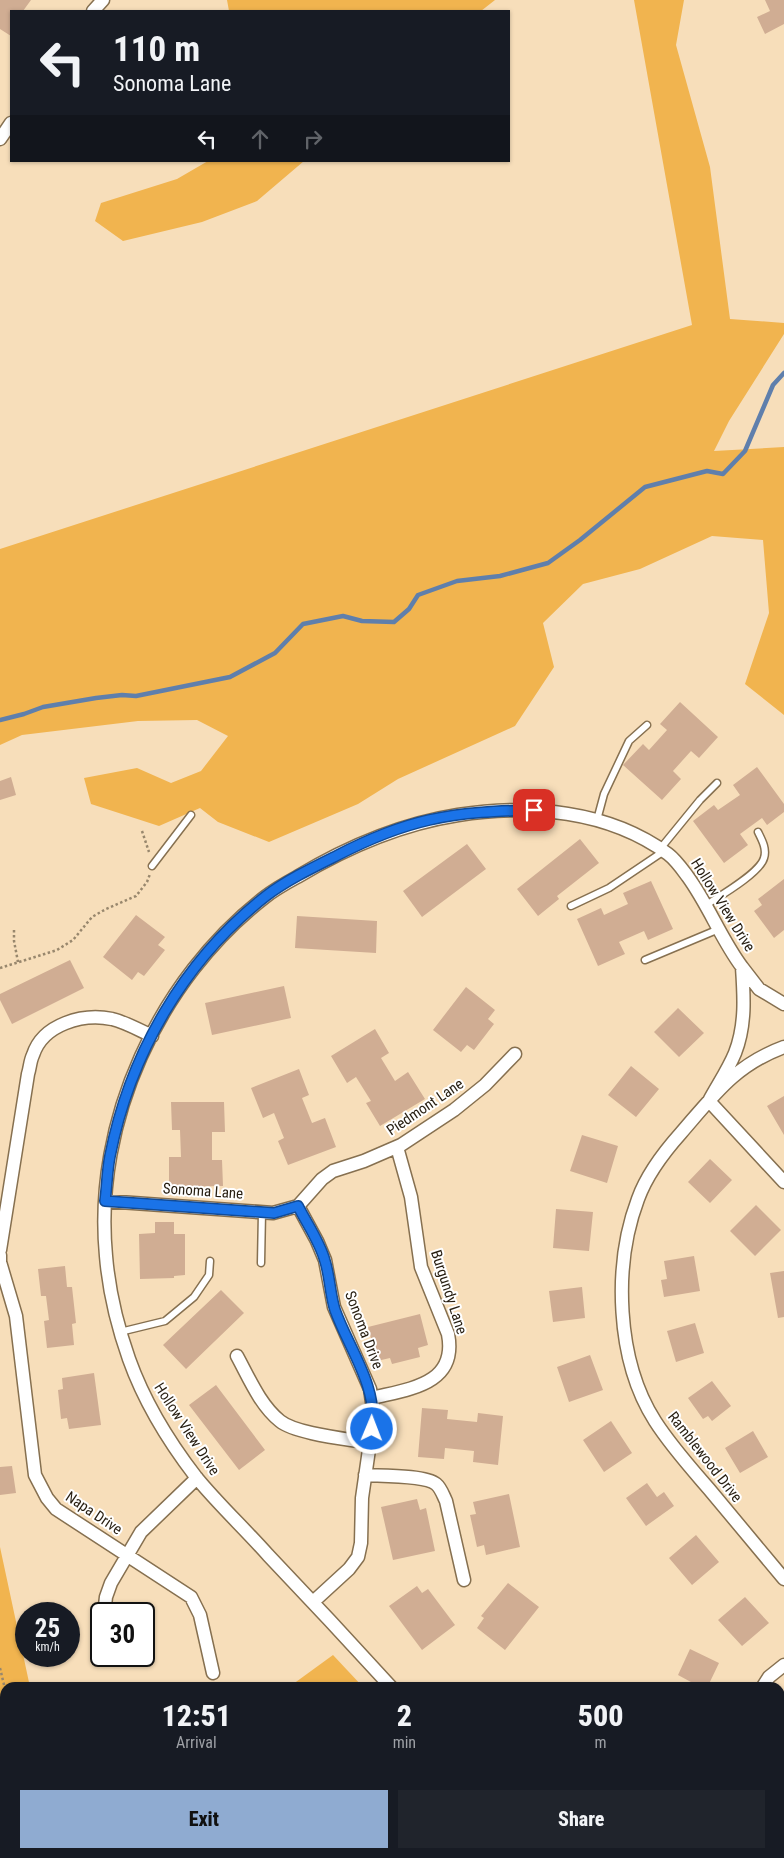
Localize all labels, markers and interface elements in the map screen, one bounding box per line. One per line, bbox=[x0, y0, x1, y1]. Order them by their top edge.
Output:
text: 110 m bbox=[113, 29, 200, 70]
icon: left bbox=[30, 30, 95, 95]
text: Sonoma Lane bbox=[113, 71, 231, 96]
icon: left bbox=[193, 125, 221, 153]
icon: ahead bbox=[246, 125, 274, 153]
icon: right bbox=[299, 125, 327, 153]
pin bbox=[513, 789, 555, 831]
icon: arrive bbox=[520, 796, 548, 824]
street label: Hollow View Drive bbox=[687, 855, 759, 955]
street label: Piedmont Lane bbox=[383, 1075, 467, 1139]
street label: Sonoma Lane bbox=[162, 1179, 244, 1203]
street label: Burgundy Lane bbox=[427, 1248, 471, 1336]
street label: Sonoma Drive bbox=[341, 1289, 387, 1371]
street label: Hollow View Drive bbox=[150, 1379, 224, 1479]
position arrow bbox=[345, 1402, 397, 1454]
street label: Ramblewood Drive bbox=[664, 1408, 746, 1506]
street label: Napa Drive bbox=[62, 1488, 126, 1538]
speed limit sign: 30 bbox=[90, 1602, 155, 1667]
text: 25 bbox=[35, 1614, 60, 1643]
text: km/h bbox=[35, 1640, 60, 1654]
text: 12:51 bbox=[162, 1698, 231, 1733]
text: 2 bbox=[397, 1698, 412, 1733]
text: 500 bbox=[578, 1698, 623, 1733]
text: Arrival bbox=[176, 1733, 217, 1752]
text: min bbox=[393, 1733, 416, 1752]
text: m bbox=[595, 1733, 607, 1752]
button: Exit bbox=[20, 1790, 388, 1848]
button: Share bbox=[398, 1790, 765, 1848]

